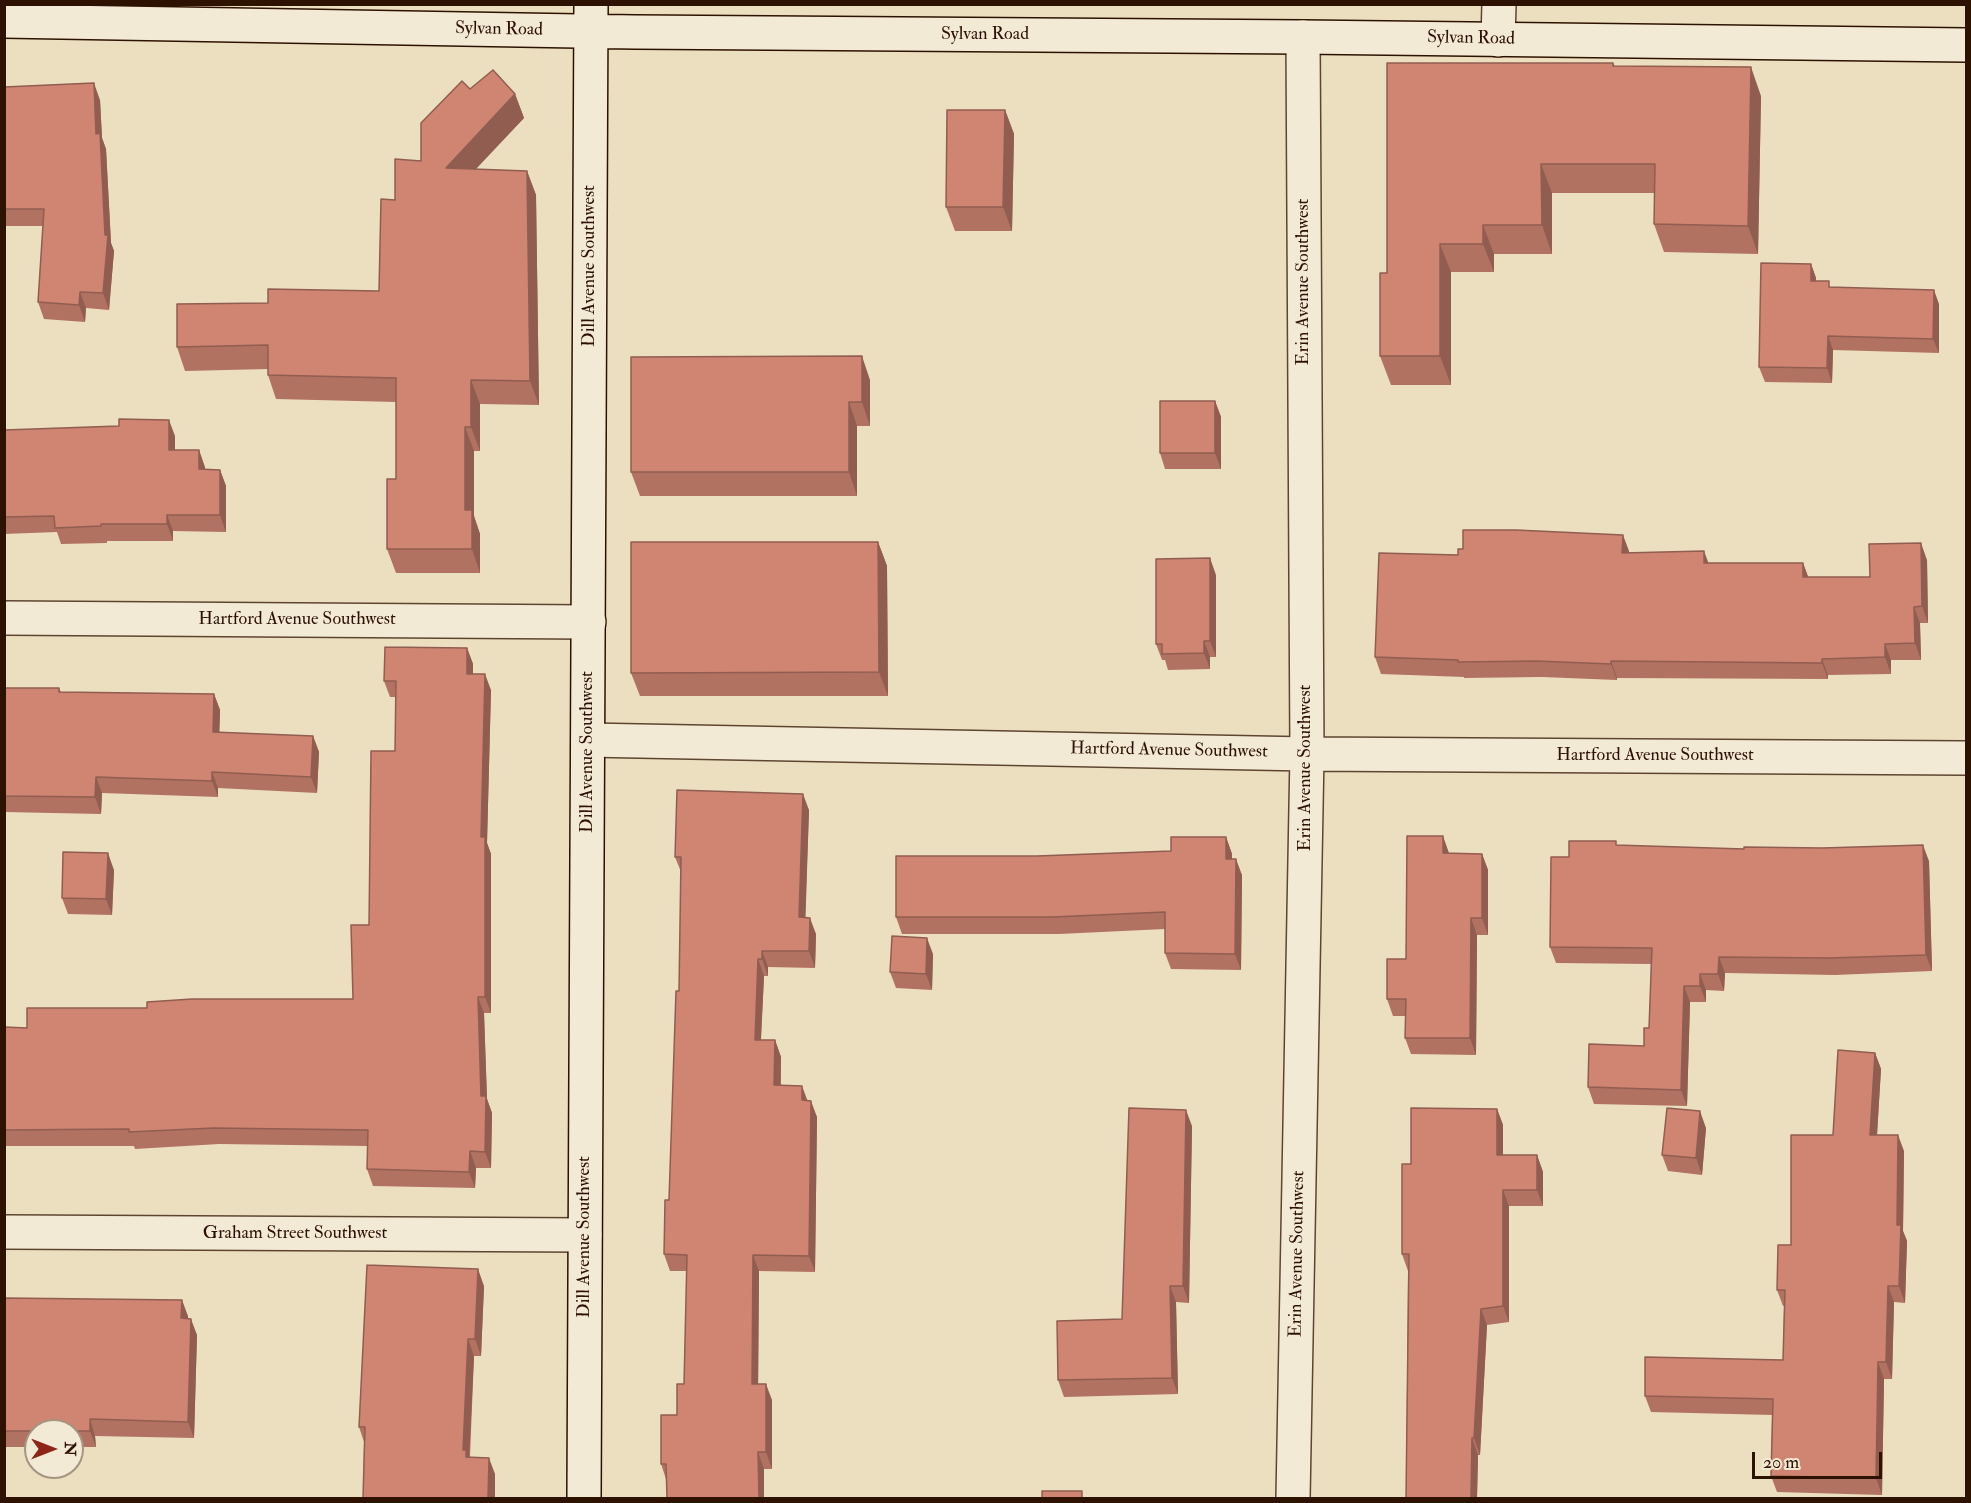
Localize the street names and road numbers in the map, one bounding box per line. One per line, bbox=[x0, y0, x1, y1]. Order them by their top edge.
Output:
street label: Sylvan Road bbox=[455, 18, 543, 42]
street label: Sylvan Road bbox=[941, 24, 1029, 46]
street label: Sylvan Road bbox=[1427, 27, 1515, 51]
street label: Dill Avenue Southwest bbox=[579, 185, 601, 347]
street label: Erin Avenue Southwest bbox=[1293, 199, 1315, 365]
street label: Hartford Avenue Southwest bbox=[198, 609, 396, 631]
street label: Dill Avenue Southwest bbox=[577, 671, 599, 833]
street label: Erin Avenue Southwest bbox=[1295, 685, 1317, 851]
street label: Hartford Avenue Southwest bbox=[1070, 738, 1268, 764]
street label: Hartford Avenue Southwest bbox=[1556, 745, 1754, 767]
street label: Dill Avenue Southwest bbox=[574, 1156, 596, 1318]
street label: Erin Avenue Southwest bbox=[1286, 1170, 1310, 1338]
street label: Graham Street Southwest bbox=[203, 1223, 387, 1245]

